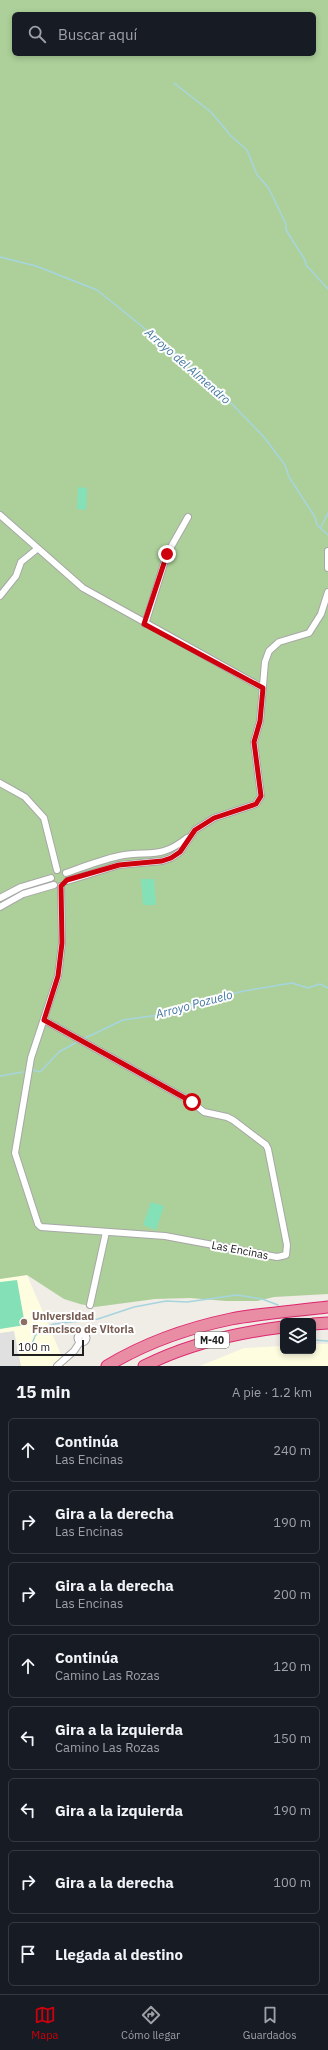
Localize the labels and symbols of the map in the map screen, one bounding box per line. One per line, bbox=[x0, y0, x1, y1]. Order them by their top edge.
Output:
water label: Arroyo del Almendro bbox=[141, 324, 234, 407]
route end bbox=[158, 545, 176, 563]
water label: Arroyo Pozuelo bbox=[153, 986, 234, 1022]
route start bbox=[183, 1093, 201, 1111]
street label: Las Encinas bbox=[210, 1238, 270, 1262]
place label: Universidad Francisco de Vitoria bbox=[32, 1309, 134, 1336]
marker: Universidad Francisco de Vitoria bbox=[19, 1317, 29, 1327]
road number: M-40 bbox=[195, 1332, 229, 1348]
scale bar bbox=[12, 1338, 84, 1357]

